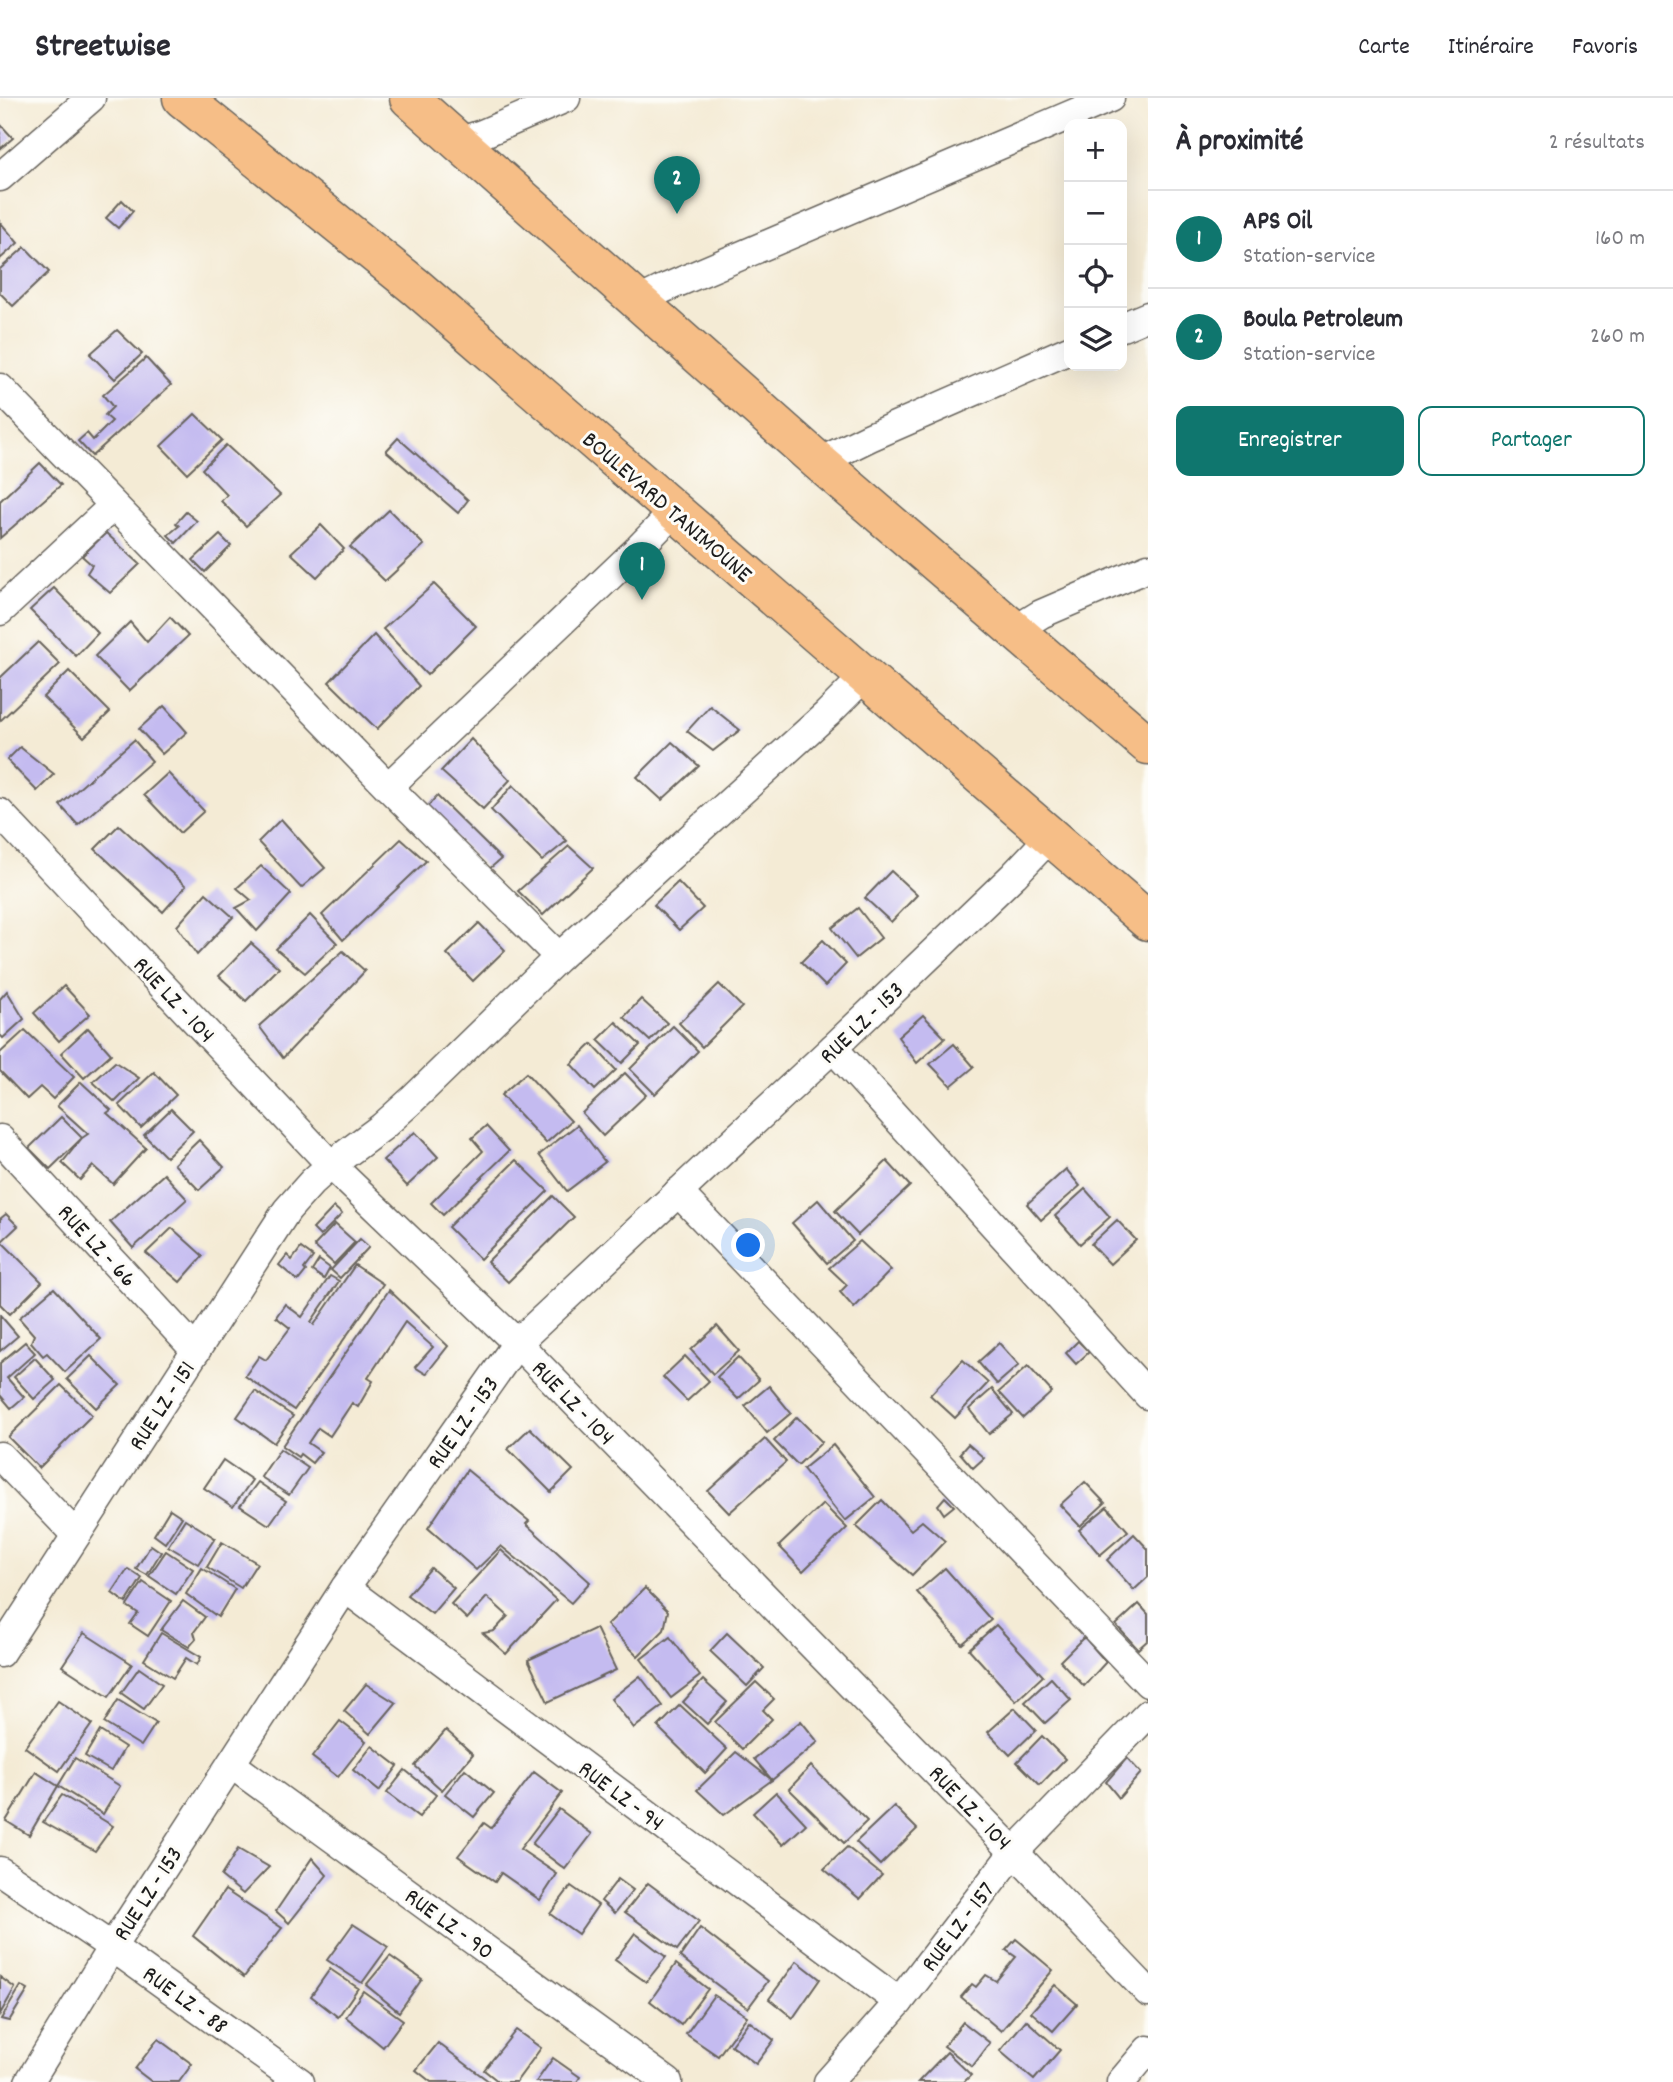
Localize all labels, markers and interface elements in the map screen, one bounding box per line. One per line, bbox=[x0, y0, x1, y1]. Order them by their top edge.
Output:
text: Streetwise bbox=[35, 25, 171, 72]
text: Carte bbox=[1358, 31, 1410, 65]
text: Itinéraire bbox=[1448, 31, 1534, 65]
text: Favoris bbox=[1572, 31, 1638, 65]
map controls bbox=[1064, 119, 1127, 371]
button: + bbox=[1064, 119, 1127, 182]
text: À proximité bbox=[1176, 122, 1303, 165]
text: 2 résultats bbox=[1549, 127, 1645, 160]
pin: 2 bbox=[654, 156, 700, 214]
button: − bbox=[1064, 182, 1127, 245]
text: APS Oil bbox=[1243, 204, 1312, 241]
text: 1 bbox=[1196, 223, 1202, 256]
text: 160 m bbox=[1595, 223, 1645, 256]
text: Station-service bbox=[1243, 241, 1375, 274]
button: locate bbox=[1064, 245, 1127, 308]
text: Boula Petroleum bbox=[1243, 302, 1403, 339]
button: layers bbox=[1064, 308, 1127, 371]
text: 2 bbox=[1194, 321, 1204, 354]
text: 260 m bbox=[1590, 321, 1645, 354]
text: Station-service bbox=[1243, 339, 1375, 372]
button: Enregistrer bbox=[1176, 406, 1404, 476]
button: Partager bbox=[1418, 406, 1645, 476]
street label: BOULEVARD TANIMOUNE bbox=[573, 425, 759, 592]
pin: 1 bbox=[619, 542, 665, 600]
street label: RUE LZ - 104 bbox=[124, 950, 222, 1052]
street label: RUE LZ - 153 bbox=[813, 975, 913, 1073]
street label: RUE LZ - 66 bbox=[48, 1198, 143, 1296]
your location bbox=[731, 1228, 765, 1262]
street label: RUE LZ - 104 bbox=[522, 1354, 621, 1455]
street label: RUE LZ - 151 bbox=[122, 1355, 205, 1458]
street label: RUE LZ - 153 bbox=[420, 1370, 509, 1477]
street label: RUE LZ - 94 bbox=[570, 1754, 670, 1841]
street label: RUE LZ - 104 bbox=[919, 1759, 1018, 1860]
street label: RUE LZ - 153 bbox=[106, 1841, 193, 1948]
street label: RUE LZ - 157 bbox=[914, 1876, 1005, 1980]
street label: RUE LZ - 90 bbox=[396, 1881, 500, 1970]
street label: RUE LZ - 88 bbox=[134, 1959, 234, 2044]

